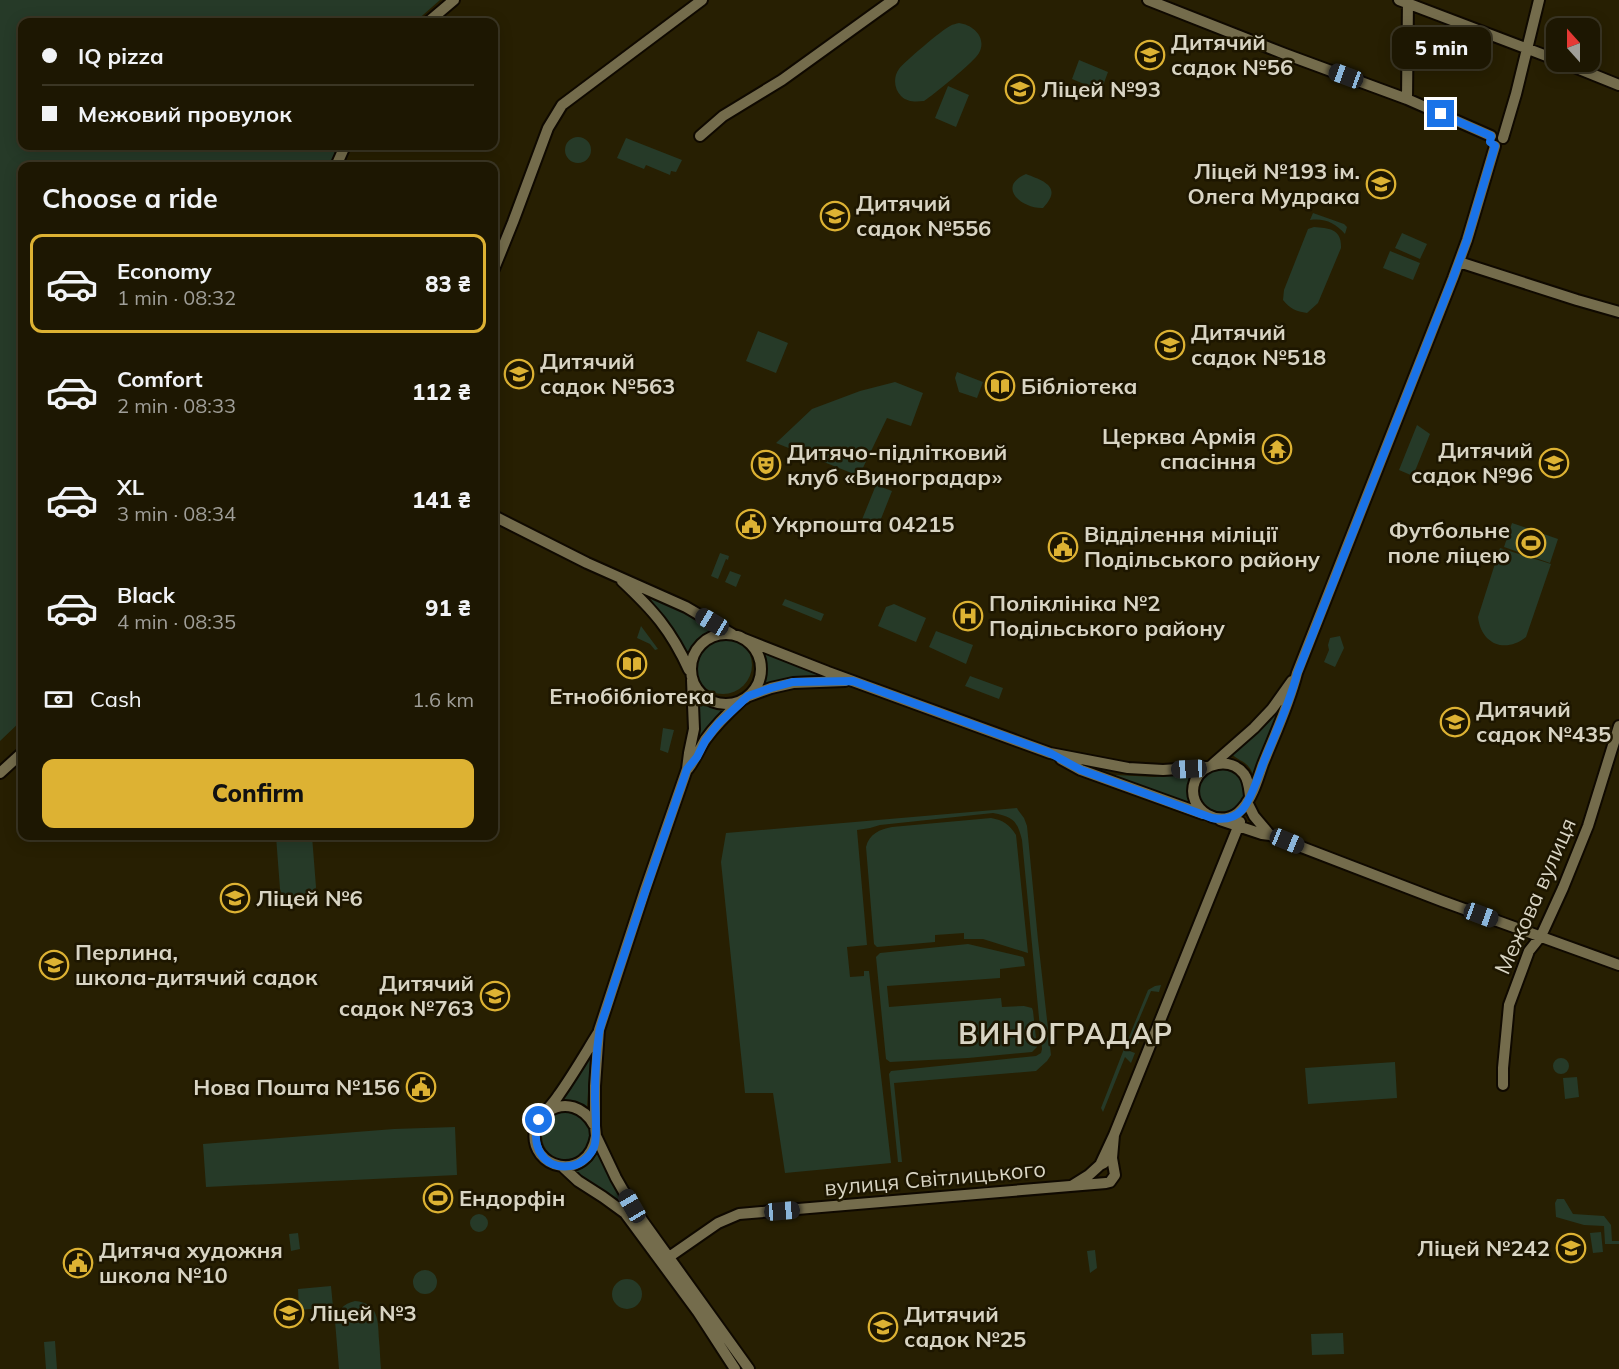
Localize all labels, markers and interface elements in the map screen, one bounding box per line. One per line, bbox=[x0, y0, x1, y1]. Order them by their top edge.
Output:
north arrow bbox=[1546, 18, 1600, 72]
map controls bbox=[1546, 18, 1600, 72]
callout: 5 min bbox=[1392, 27, 1490, 69]
place label: Дитячий садок №56 bbox=[1171, 28, 1293, 81]
text: 5 min bbox=[1415, 35, 1468, 60]
school or university icon: Дитячий садок №56 bbox=[1134, 39, 1166, 71]
text: IQ pizza bbox=[78, 42, 164, 70]
car bbox=[1326, 61, 1366, 91]
school or university icon: Ліцей №93 bbox=[1004, 73, 1036, 105]
place label: Ліцей №93 bbox=[1041, 75, 1161, 103]
text: Межовий провулок bbox=[78, 100, 292, 128]
route end bbox=[1427, 100, 1454, 127]
place label: Ліцей №193 ім. Олега Мудрака bbox=[1188, 157, 1360, 210]
school or university icon: Ліцей №193 ім. Олега Мудрака bbox=[1365, 168, 1397, 200]
text: Choose a ride bbox=[42, 181, 218, 215]
place label: Дитячий садок №556 bbox=[856, 189, 991, 242]
school or university icon: Дитячий садок №556 bbox=[819, 200, 851, 232]
icon: car bbox=[45, 257, 99, 311]
text: Economy bbox=[117, 257, 212, 285]
text: 83 ₴ bbox=[425, 270, 471, 298]
text: 1 min · 08:32 bbox=[117, 285, 236, 310]
place label: Дитячий садок №518 bbox=[1191, 318, 1326, 371]
school or university icon: Дитячий садок №518 bbox=[1154, 329, 1186, 361]
place label: Дитячий садок №563 bbox=[540, 347, 675, 400]
school or university icon: Дитячий садок №563 bbox=[503, 358, 535, 390]
icon: car bbox=[45, 365, 99, 419]
text: Comfort bbox=[117, 365, 203, 393]
library icon: Бібліотека bbox=[984, 370, 1016, 402]
place label: Бібліотека bbox=[1021, 372, 1138, 400]
text: 112 ₴ bbox=[412, 378, 471, 406]
text: 2 min · 08:33 bbox=[117, 393, 236, 418]
place label: Церква Армія спасіння bbox=[1102, 422, 1256, 475]
temple icon: Церква Армія спасіння bbox=[1261, 433, 1293, 465]
place label: Дитячий садок №96 bbox=[1411, 436, 1533, 489]
place label: Дитячо-підлітковий клуб «Виноградар» bbox=[787, 438, 1007, 491]
school or university icon: Дитячий садок №96 bbox=[1538, 447, 1570, 479]
theatre icon: Дитячо-підлітковий клуб «Виноградар» bbox=[750, 449, 782, 481]
icon: car bbox=[45, 473, 99, 527]
text: XL bbox=[117, 473, 144, 501]
text: 141 ₴ bbox=[412, 486, 471, 514]
text: 3 min · 08:34 bbox=[117, 501, 236, 526]
public building icon: Укрпошта 04215 bbox=[735, 508, 767, 540]
place label: Укрпошта 04215 bbox=[771, 510, 954, 538]
place label: Футбольне поле ліцею bbox=[1387, 516, 1510, 569]
place label: Відділення міліції Подільського району bbox=[1084, 520, 1321, 573]
sports icon: Футбольне поле ліцею bbox=[1515, 527, 1547, 559]
public building icon: Відділення міліції Подільського району bbox=[1047, 531, 1079, 563]
icon: car bbox=[45, 581, 99, 635]
text: Black bbox=[117, 581, 175, 609]
place label: Поліклініка №2 Подільського району bbox=[989, 589, 1226, 642]
text: 91 ₴ bbox=[425, 594, 471, 622]
hospital icon: Поліклініка №2 Подільського району bbox=[952, 600, 984, 632]
car bbox=[692, 605, 732, 639]
text: 4 min · 08:35 bbox=[117, 609, 236, 634]
library icon: Етнобібліотека bbox=[616, 648, 648, 680]
place label: Етнобібліотека bbox=[549, 682, 715, 710]
icon: cash bbox=[42, 683, 75, 716]
text: Cash bbox=[90, 685, 142, 713]
text: 1.6 km bbox=[412, 687, 474, 712]
place label: Дитячий садок №435 bbox=[1476, 695, 1611, 748]
school or university icon: Дитячий садок №435 bbox=[1439, 706, 1471, 738]
button: Confirm bbox=[42, 759, 474, 828]
car bbox=[1171, 759, 1207, 779]
street label: Межова вулиця bbox=[1488, 814, 1582, 978]
car bbox=[1267, 826, 1307, 856]
school or university icon: Ліцей №6 bbox=[219, 882, 251, 914]
place label: Ліцей №6 bbox=[256, 884, 363, 912]
car bbox=[1461, 900, 1501, 930]
place label: Перлина, школа-дитячий садок bbox=[75, 938, 318, 991]
school or university icon: Перлина, школа-дитячий садок bbox=[38, 949, 70, 981]
place label: Дитячий садок №763 bbox=[339, 969, 474, 1022]
school or university icon: Дитячий садок №763 bbox=[479, 980, 511, 1012]
district label: ВИНОГРАДАР bbox=[958, 1016, 1174, 1051]
public building icon: Нова Пошта №156 bbox=[405, 1071, 437, 1103]
place label: Нова Пошта №156 bbox=[193, 1073, 400, 1101]
route start bbox=[525, 1106, 552, 1133]
street label: вулиця Світлицького bbox=[823, 1154, 1047, 1202]
sports icon: Ендорфін bbox=[422, 1182, 454, 1214]
place label: Ендорфін bbox=[459, 1184, 565, 1212]
car bbox=[615, 1186, 649, 1226]
car bbox=[763, 1200, 801, 1222]
school or university icon: Ліцей №242 bbox=[1555, 1232, 1587, 1264]
place label: Ліцей №242 bbox=[1417, 1234, 1550, 1262]
place label: Дитяча художня школа №10 bbox=[99, 1236, 283, 1289]
public building icon: Дитяча художня школа №10 bbox=[62, 1247, 94, 1279]
school or university icon: Ліцей №3 bbox=[273, 1297, 305, 1329]
place label: Ліцей №3 bbox=[310, 1299, 417, 1327]
place label: Дитячий садок №25 bbox=[904, 1300, 1026, 1353]
school or university icon: Дитячий садок №25 bbox=[867, 1311, 899, 1343]

